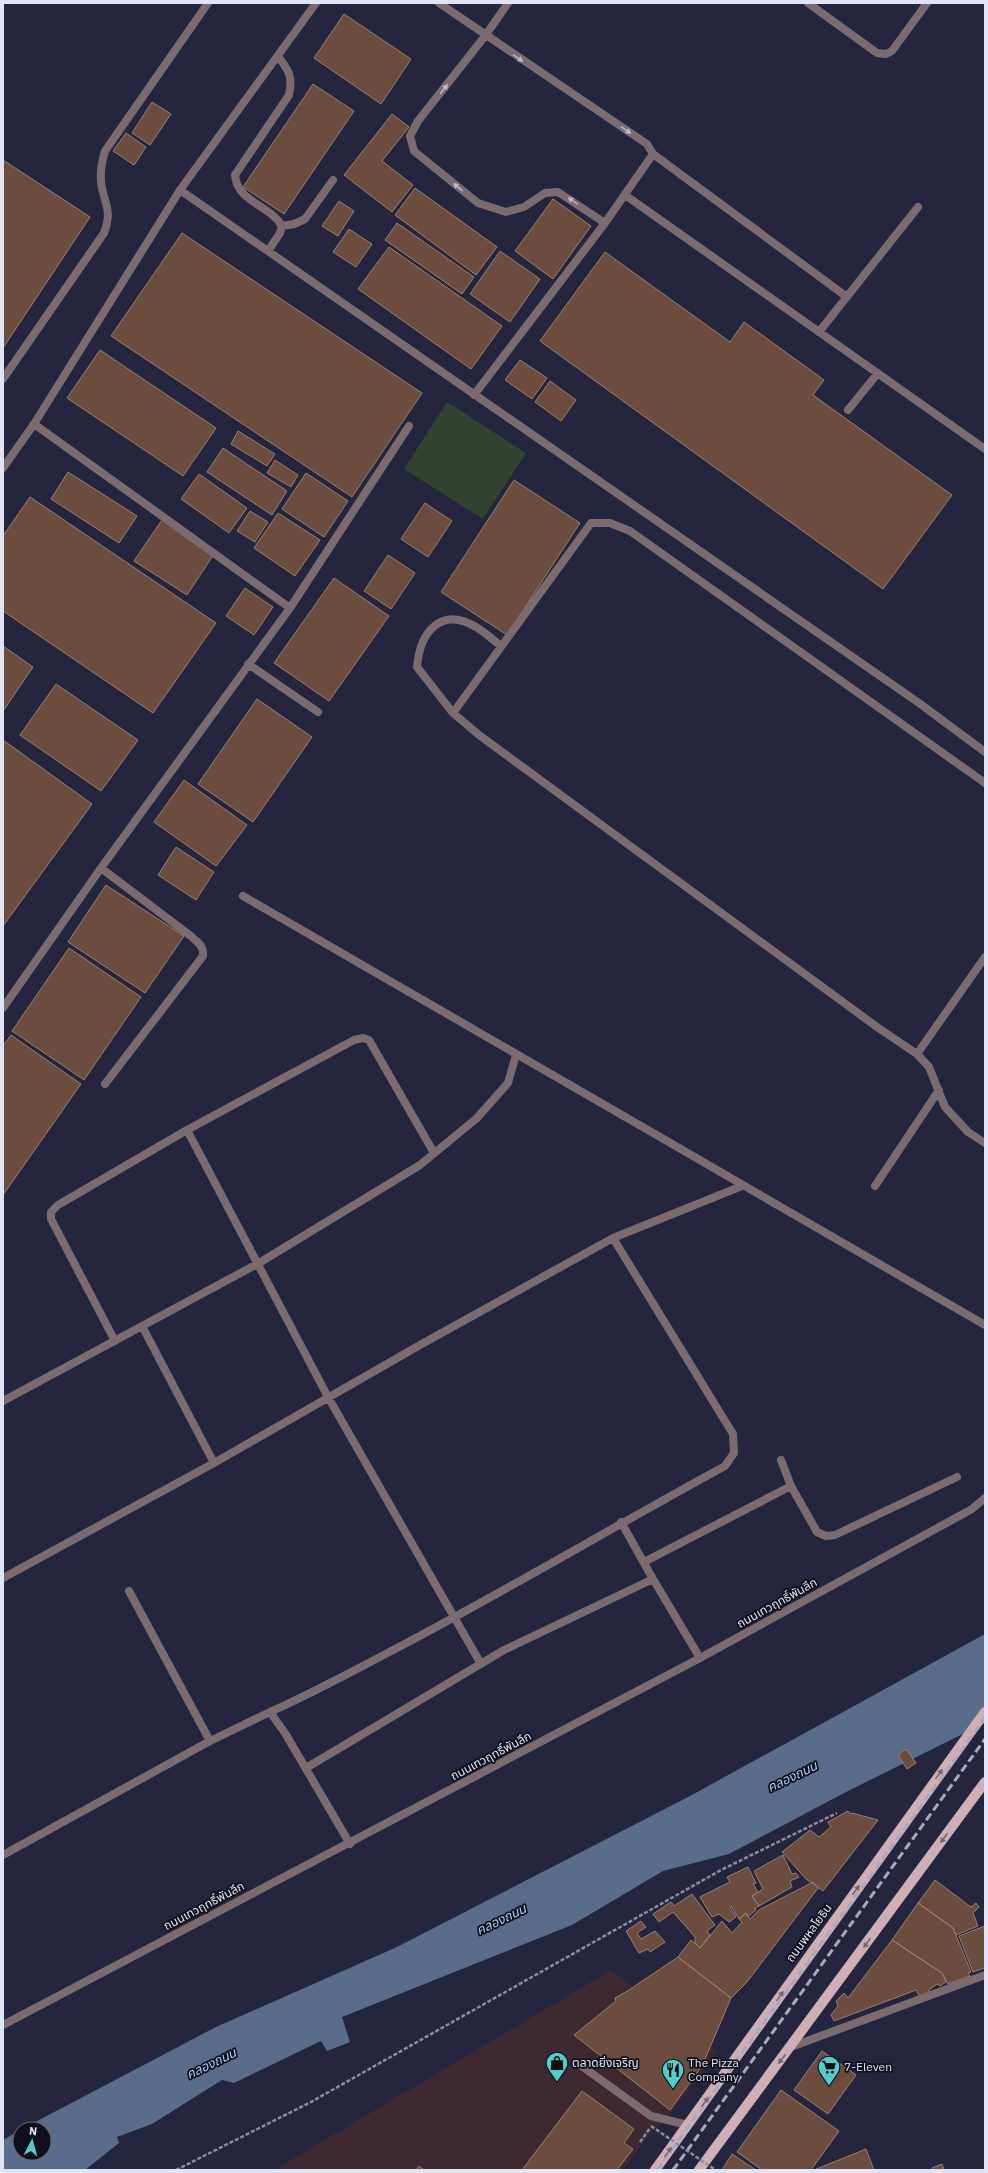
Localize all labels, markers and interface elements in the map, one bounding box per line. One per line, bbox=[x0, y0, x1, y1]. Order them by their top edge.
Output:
one-way arrow bbox=[513, 54, 523, 62]
one-way arrow bbox=[440, 83, 448, 94]
one-way arrow bbox=[621, 126, 631, 134]
one-way arrow bbox=[452, 182, 463, 191]
one-way arrow bbox=[568, 197, 578, 205]
street label: ถนนเทวฤทธิ์พันลึก bbox=[734, 1574, 820, 1631]
street label: ถนนเทวฤทธิ์พันลึก bbox=[448, 1728, 534, 1783]
water label: คลองถนน bbox=[764, 1757, 821, 1796]
one-way arrow bbox=[935, 1769, 944, 1780]
one-way arrow bbox=[940, 1833, 948, 1844]
street label: ถนนเทวฤทธิ์พันลึก bbox=[161, 1878, 247, 1933]
one-way arrow bbox=[852, 1885, 860, 1896]
water label: คลองถนน bbox=[473, 1900, 530, 1939]
street label: ถนนพหลโยธิน bbox=[782, 1901, 835, 1965]
one-way arrow bbox=[863, 1938, 871, 1948]
one-way arrow bbox=[776, 1991, 784, 2001]
water label: คลองถนน bbox=[183, 2044, 240, 2083]
shop icon: ตลาดยิ่งเจริญ bbox=[544, 2050, 570, 2083]
one-way arrow bbox=[778, 2054, 786, 2064]
supermarket icon: 7-Eleven bbox=[816, 2054, 842, 2087]
place label: ตลาดยิ่งเจริญ bbox=[572, 2055, 639, 2070]
place label: The Pizza Company bbox=[688, 2055, 740, 2084]
restaurant icon: The Pizza Company bbox=[660, 2057, 686, 2090]
place label: 7-Eleven bbox=[844, 2059, 892, 2074]
one-way arrow bbox=[701, 2096, 709, 2107]
north arrow bbox=[12, 2121, 52, 2161]
text: N bbox=[28, 2124, 38, 2138]
one-way arrow bbox=[664, 2146, 673, 2157]

